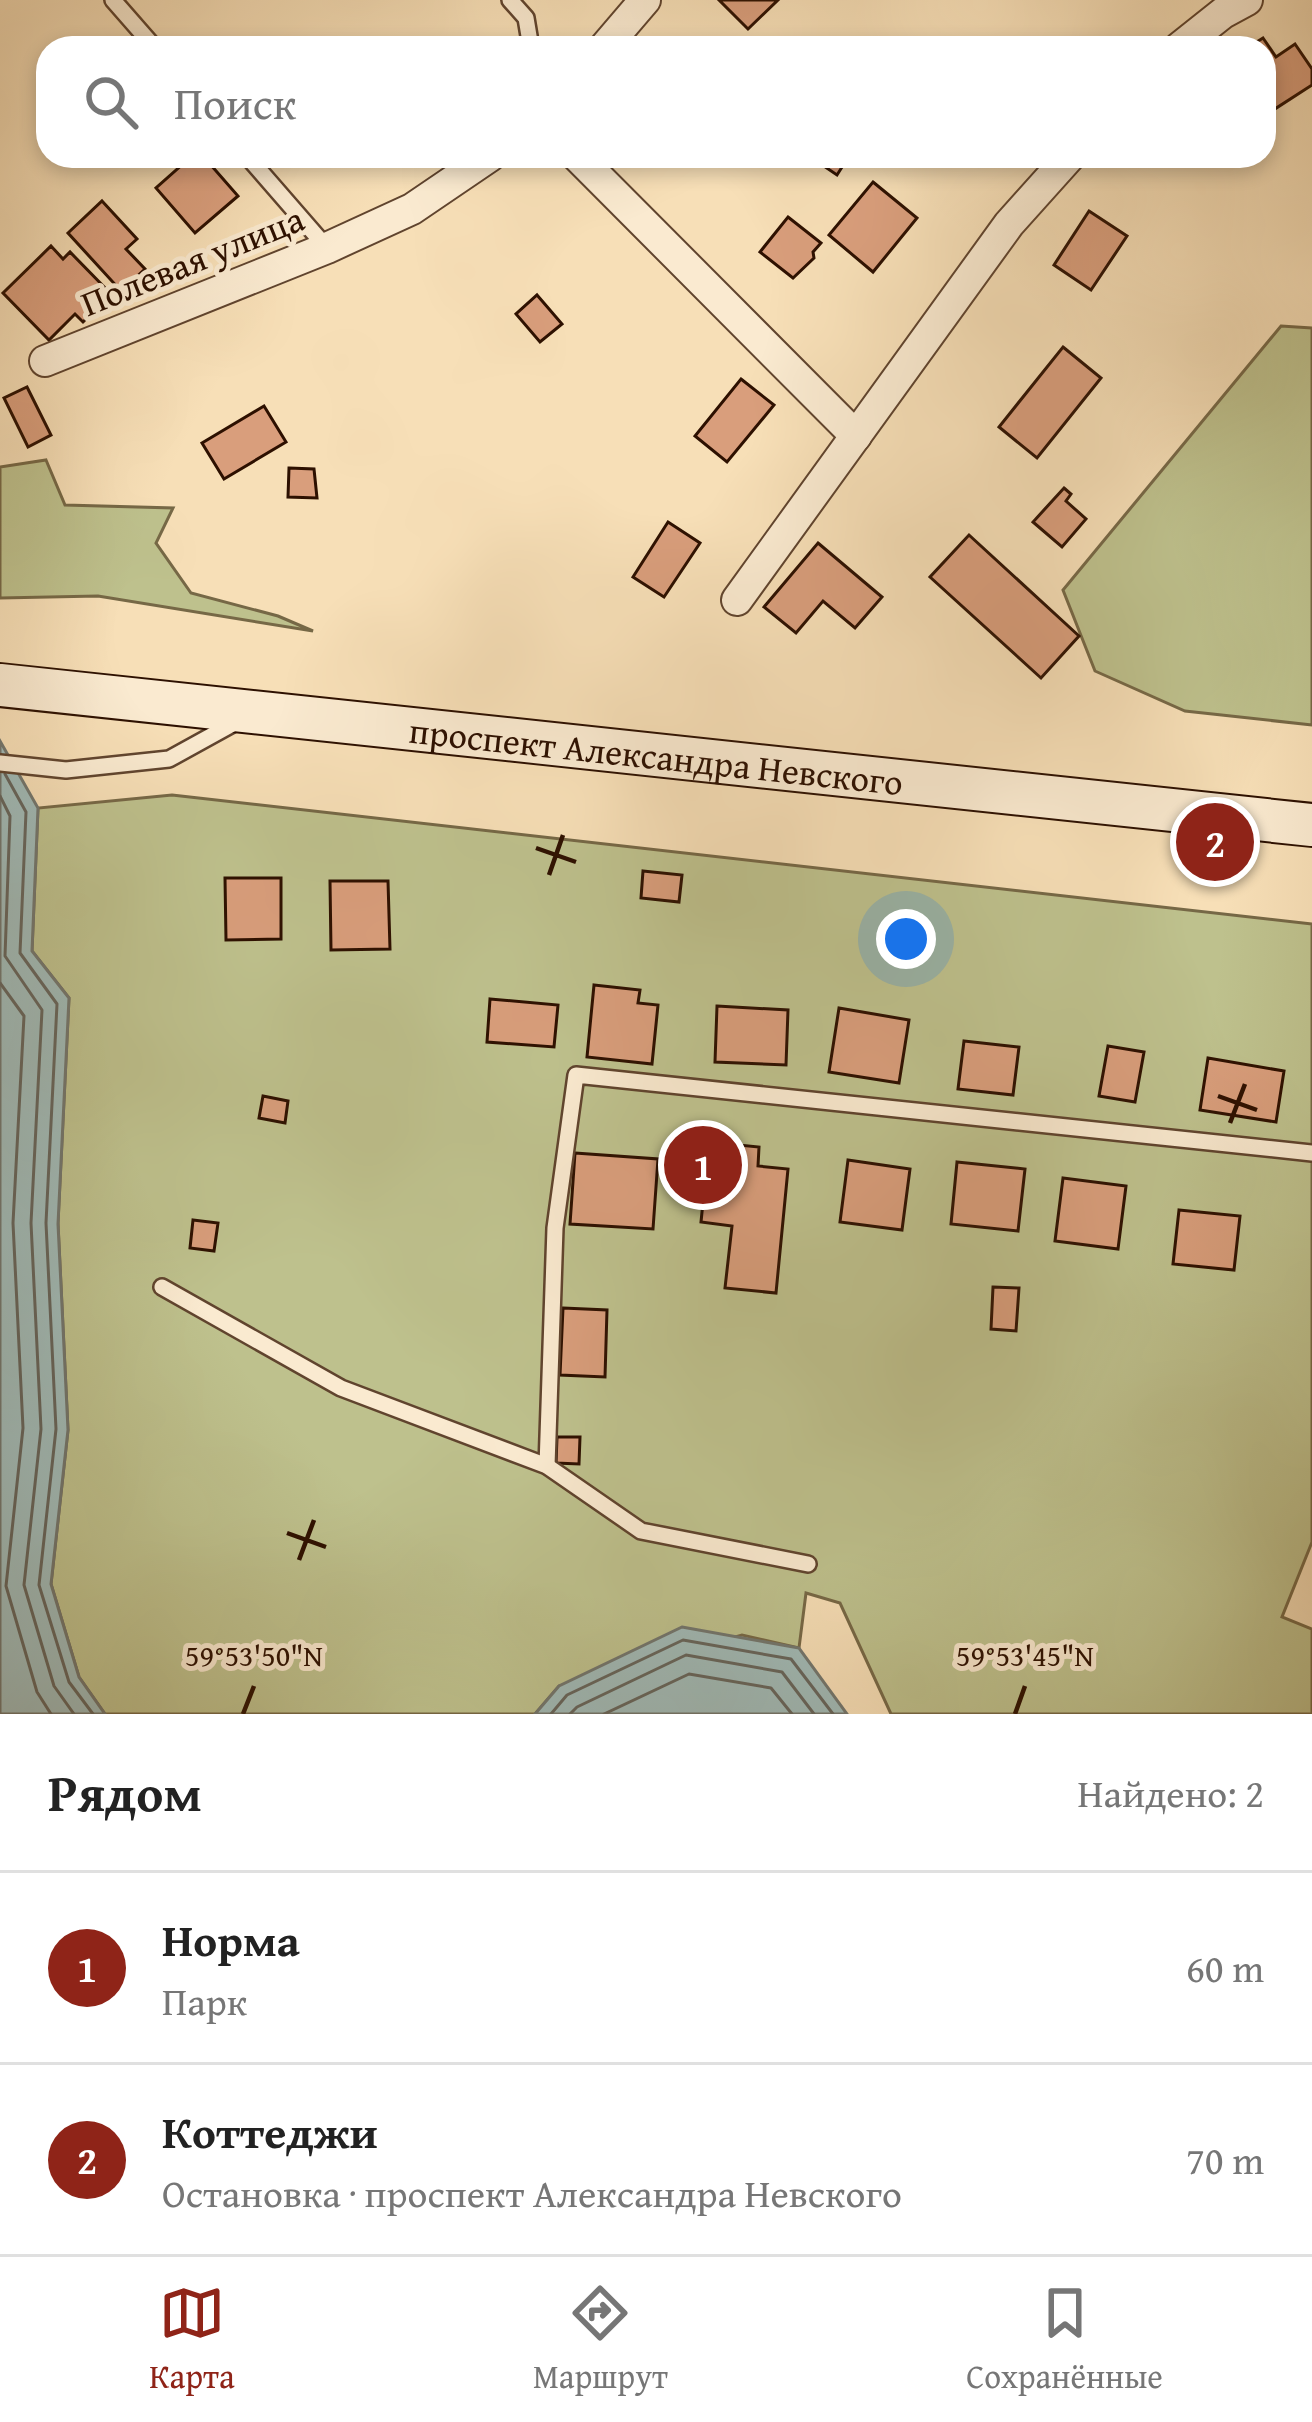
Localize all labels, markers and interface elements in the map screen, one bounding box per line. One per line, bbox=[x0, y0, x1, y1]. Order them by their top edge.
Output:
search box bbox=[36, 36, 1276, 168]
icon: search bbox=[78, 69, 144, 135]
text: Поиск bbox=[174, 70, 296, 135]
street label: Полевая улица bbox=[73, 191, 311, 329]
street label: проспект Александра Невского bbox=[407, 702, 906, 808]
pin: 2 bbox=[1176, 797, 1254, 887]
your location bbox=[876, 909, 936, 969]
pin: 1 bbox=[664, 1120, 742, 1210]
text: 59°53'50"N bbox=[185, 1633, 323, 1677]
text: 59°53'45"N bbox=[956, 1633, 1094, 1677]
text: Рядом bbox=[48, 1755, 202, 1830]
text: Найдено: 2 bbox=[1077, 1764, 1264, 1821]
text: Норма bbox=[162, 1907, 300, 1972]
text: 1 bbox=[77, 1939, 97, 1996]
text: 60 m bbox=[1186, 1939, 1264, 1996]
text: Парк bbox=[162, 1972, 247, 2029]
text: Коттеджи bbox=[162, 2099, 378, 2164]
text: 2 bbox=[77, 2131, 97, 2188]
text: 70 m bbox=[1186, 2131, 1264, 2188]
text: Остановка · проспект Александра Невского bbox=[162, 2164, 902, 2221]
tab: Карта bbox=[149, 2280, 235, 2400]
tab: Маршрут bbox=[533, 2280, 668, 2400]
tab: Сохранённые bbox=[966, 2280, 1163, 2400]

